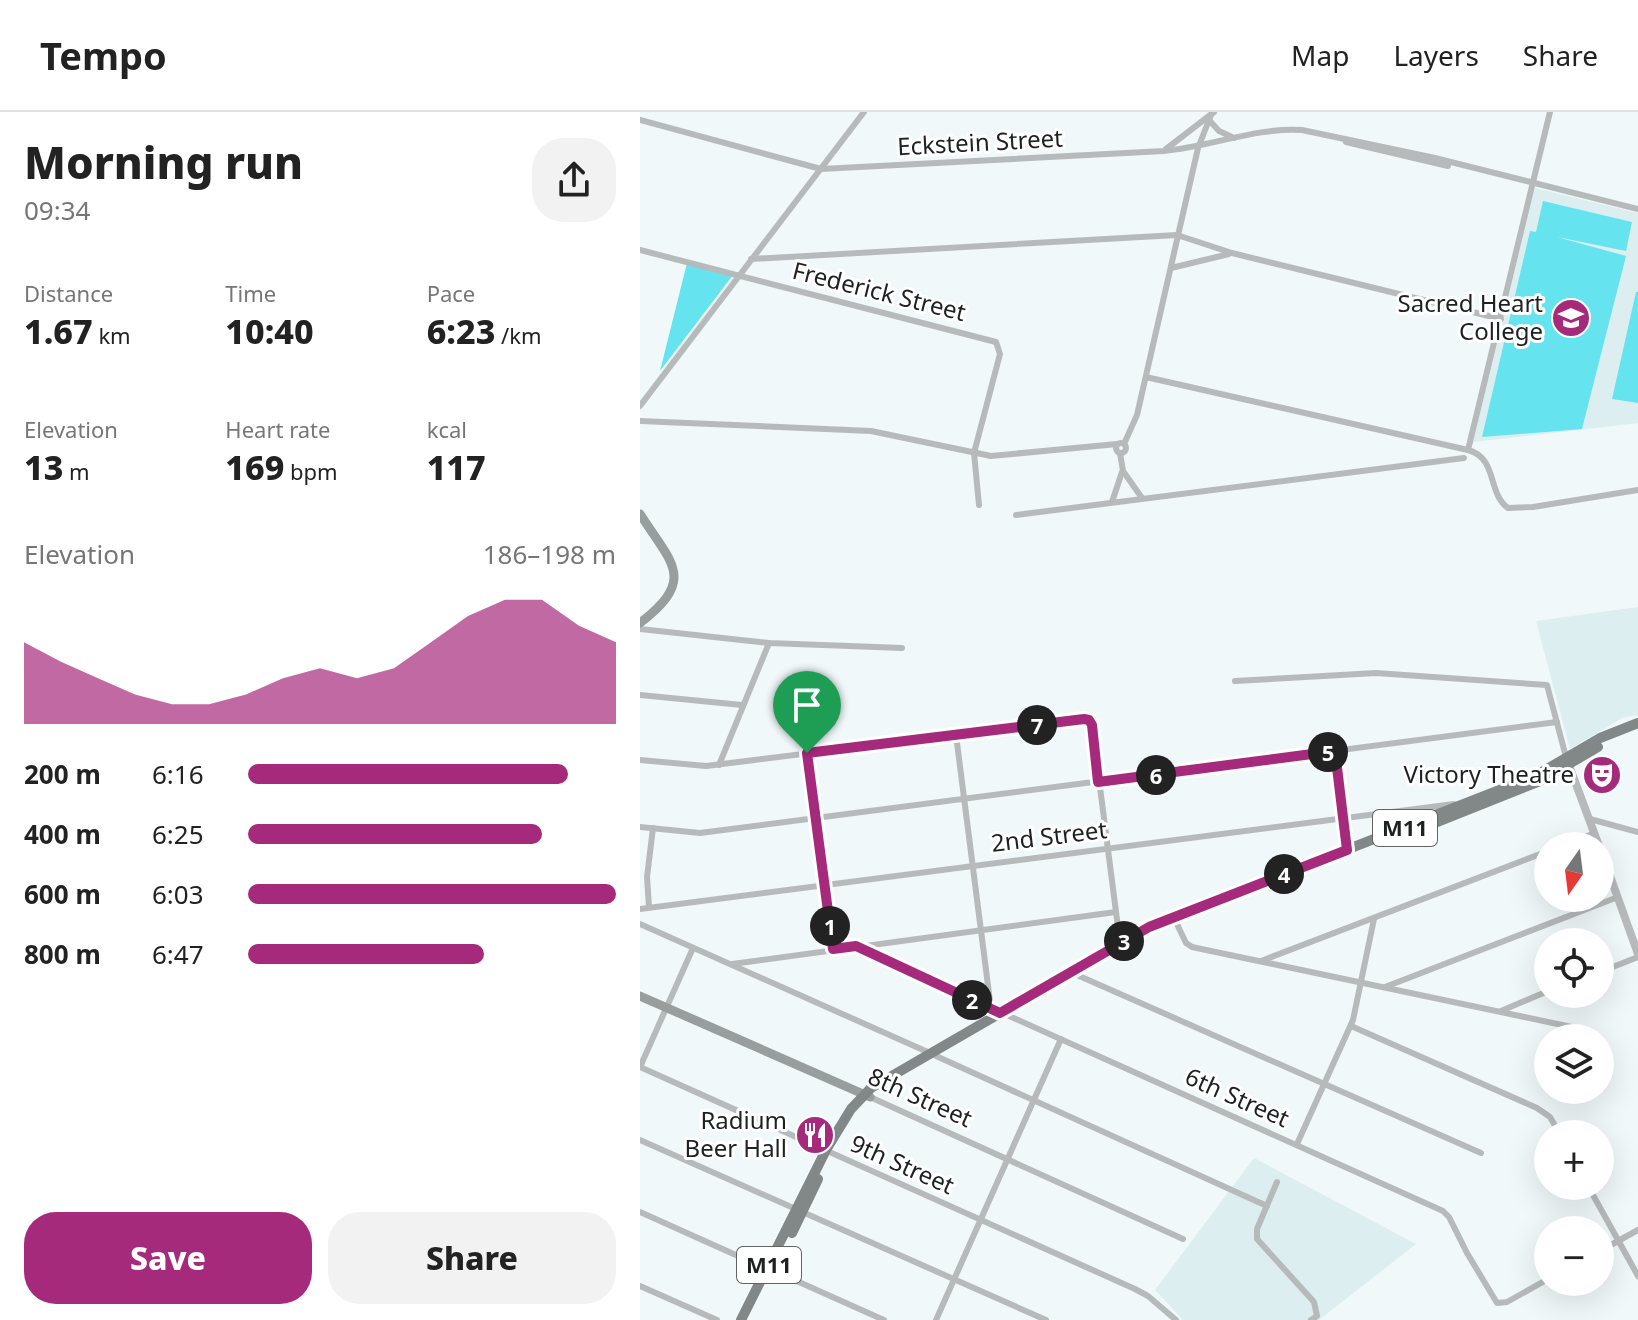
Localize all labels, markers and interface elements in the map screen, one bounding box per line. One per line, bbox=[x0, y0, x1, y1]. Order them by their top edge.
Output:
text: Tempo bbox=[40, 29, 167, 81]
text: Map bbox=[1291, 36, 1349, 74]
text: Layers bbox=[1393, 36, 1479, 74]
text: Share bbox=[1523, 36, 1598, 74]
street label: Eckstein Street bbox=[896, 121, 1064, 162]
text: Morning run bbox=[24, 132, 303, 192]
button: share bbox=[532, 138, 616, 222]
text: 09:34 bbox=[24, 192, 90, 228]
street label: Frederick Street bbox=[789, 253, 970, 328]
text: Distance bbox=[24, 278, 113, 308]
text: Time bbox=[225, 278, 276, 308]
text: Pace bbox=[427, 278, 475, 308]
place label: Sacred Heart College bbox=[1398, 286, 1543, 347]
school or university icon: Sacred Heart College bbox=[1550, 297, 1592, 339]
text: 1.67 bbox=[24, 308, 93, 354]
text: 10:40 bbox=[225, 308, 314, 354]
text: 6:23 bbox=[427, 308, 495, 354]
text: km bbox=[93, 320, 131, 350]
text: /km bbox=[495, 320, 542, 350]
text: Elevation bbox=[24, 414, 118, 444]
text: Heart rate bbox=[225, 414, 330, 444]
text: kcal bbox=[427, 414, 467, 444]
text: 13 bbox=[24, 444, 63, 490]
text: 169 bbox=[225, 444, 284, 490]
text: 117 bbox=[427, 444, 486, 490]
text: m bbox=[63, 456, 90, 486]
text: bpm bbox=[284, 456, 338, 486]
text: Elevation bbox=[24, 536, 135, 572]
text: 186–198 m bbox=[483, 536, 616, 572]
pin bbox=[773, 671, 841, 753]
icon: arrive bbox=[785, 683, 829, 727]
pin: 7 bbox=[1017, 705, 1057, 745]
text: 7 bbox=[1031, 710, 1043, 740]
pin: 5 bbox=[1308, 732, 1348, 772]
text: 5 bbox=[1322, 737, 1334, 767]
theatre icon: Victory Theatre bbox=[1581, 754, 1623, 796]
pin: 6 bbox=[1136, 755, 1176, 795]
text: 200 m bbox=[24, 756, 101, 792]
text: 6:16 bbox=[152, 756, 204, 792]
place label: Victory Theatre bbox=[1404, 757, 1574, 790]
text: 6 bbox=[1150, 760, 1162, 790]
road number: M11 bbox=[1373, 810, 1437, 846]
street label: 2nd Street bbox=[989, 812, 1109, 859]
text: 400 m bbox=[24, 816, 101, 852]
text: 6:25 bbox=[152, 816, 204, 852]
north arrow bbox=[1534, 832, 1614, 912]
map controls bbox=[1534, 832, 1614, 1296]
pin: 4 bbox=[1264, 854, 1304, 894]
text: 4 bbox=[1278, 859, 1290, 889]
text: 600 m bbox=[24, 876, 101, 912]
text: 6:03 bbox=[152, 876, 204, 912]
pin: 1 bbox=[810, 906, 850, 946]
text: 1 bbox=[824, 911, 836, 941]
pin: 3 bbox=[1104, 921, 1144, 961]
text: 3 bbox=[1118, 926, 1130, 956]
button: locate bbox=[1534, 928, 1614, 1008]
text: 800 m bbox=[24, 936, 101, 972]
text: 6:47 bbox=[152, 936, 204, 972]
pin: 2 bbox=[952, 980, 992, 1020]
text: 2 bbox=[966, 985, 978, 1015]
button: layers bbox=[1534, 1024, 1614, 1104]
street label: 8th Street bbox=[863, 1059, 978, 1134]
street label: 6th Street bbox=[1180, 1059, 1295, 1134]
place label: Radium Beer Hall bbox=[685, 1103, 787, 1164]
restaurant icon: Radium Beer Hall bbox=[794, 1114, 836, 1156]
button: + bbox=[1534, 1120, 1614, 1200]
street label: 9th Street bbox=[845, 1126, 960, 1201]
button: Save bbox=[24, 1212, 312, 1304]
button: Share bbox=[328, 1212, 616, 1304]
button: − bbox=[1534, 1216, 1614, 1296]
road number: M11 bbox=[737, 1247, 801, 1283]

